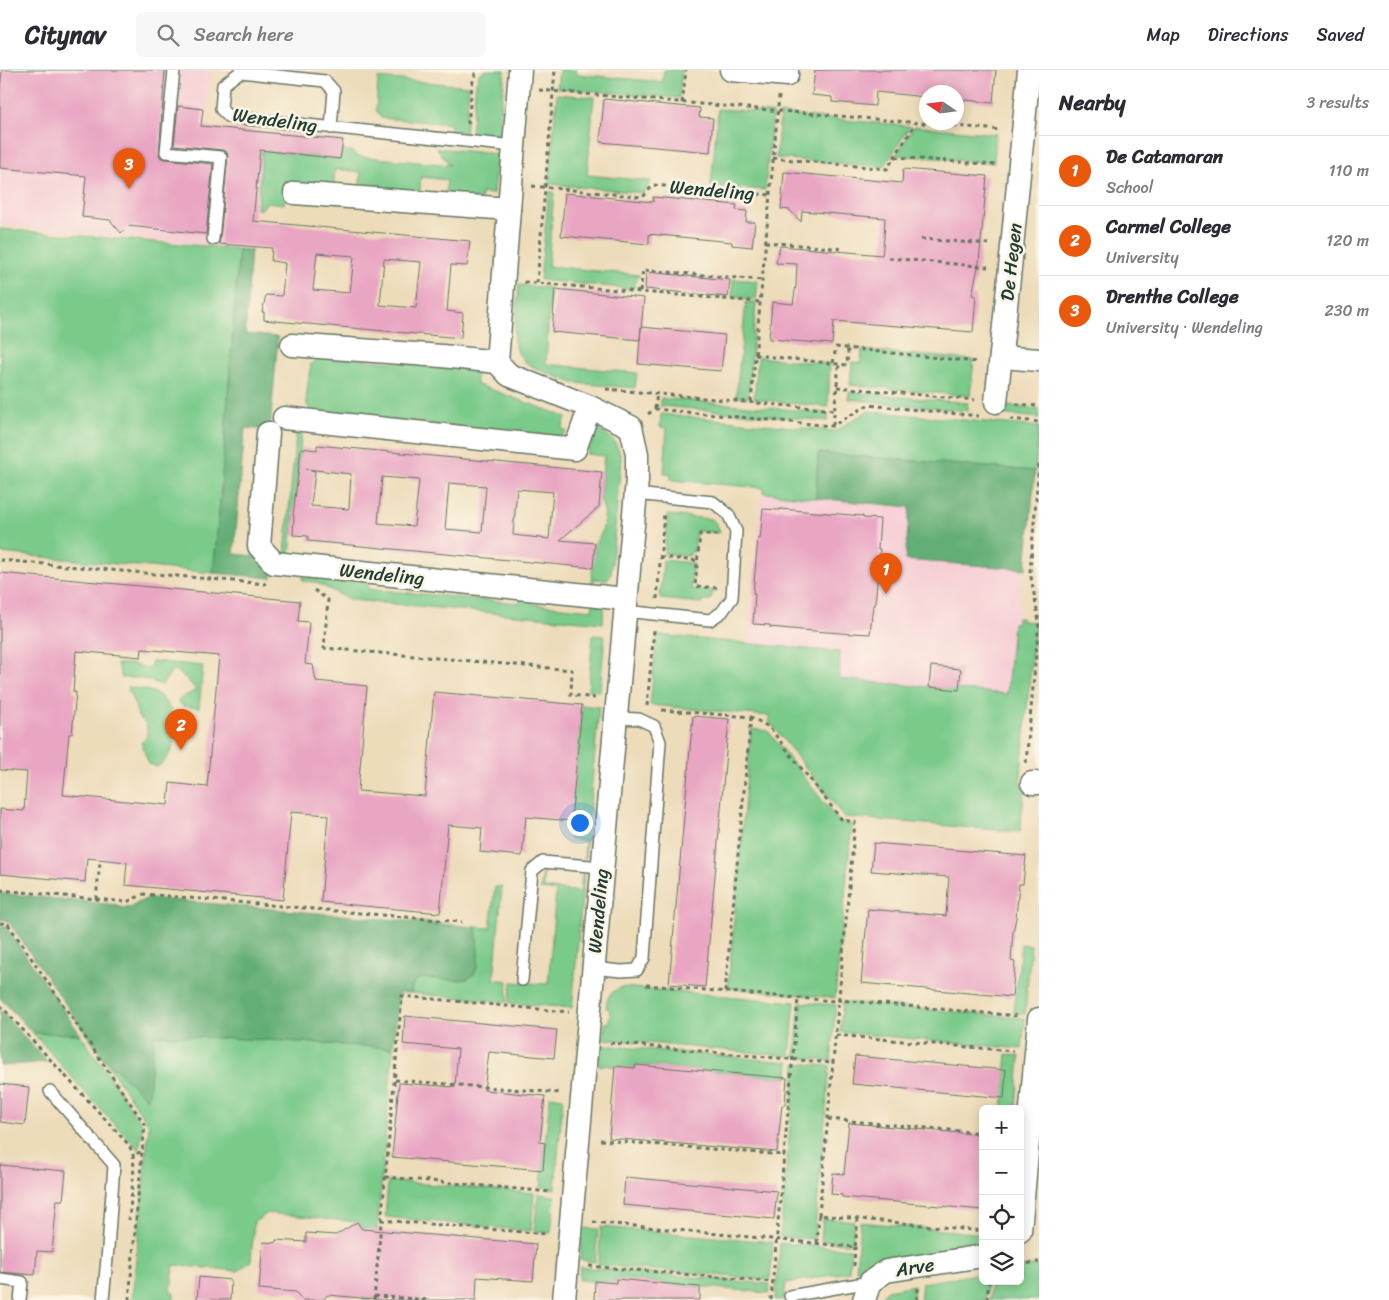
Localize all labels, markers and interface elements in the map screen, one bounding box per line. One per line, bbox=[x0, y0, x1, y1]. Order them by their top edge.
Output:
search box bbox=[136, 12, 486, 57]
text: Citynav bbox=[25, 14, 106, 56]
text: Search here bbox=[194, 18, 294, 51]
text: Map bbox=[1147, 19, 1180, 51]
text: Directions bbox=[1208, 19, 1289, 51]
text: Saved bbox=[1317, 19, 1364, 51]
icon: search bbox=[154, 21, 182, 49]
text: Nearby bbox=[1059, 84, 1125, 122]
north arrow bbox=[919, 85, 964, 130]
text: 3 results bbox=[1306, 88, 1369, 117]
street label: Wendeling bbox=[231, 98, 320, 142]
text: De Catamaran bbox=[1106, 140, 1223, 173]
pin: 3 bbox=[113, 148, 145, 189]
text: 1 bbox=[1072, 156, 1078, 185]
text: 110 m bbox=[1329, 156, 1369, 185]
street label: Wendeling bbox=[668, 170, 756, 210]
text: School bbox=[1106, 173, 1153, 202]
text: Carmel College bbox=[1106, 210, 1231, 243]
street label: De Hegen bbox=[990, 221, 1032, 303]
text: 2 bbox=[1070, 226, 1080, 255]
text: 120 m bbox=[1326, 226, 1369, 255]
text: University bbox=[1106, 243, 1179, 272]
text: Drenthe College bbox=[1106, 280, 1239, 313]
text: 3 bbox=[1071, 296, 1079, 325]
text: 230 m bbox=[1324, 296, 1369, 325]
text: University · Wendeling bbox=[1106, 313, 1263, 342]
street label: Wendeling bbox=[338, 553, 426, 595]
pin: 1 bbox=[870, 553, 902, 594]
pin: 2 bbox=[165, 709, 197, 750]
your location bbox=[567, 810, 593, 836]
street label: Wendeling bbox=[578, 867, 618, 955]
map controls bbox=[979, 1105, 1024, 1285]
button: + bbox=[979, 1105, 1024, 1150]
button: − bbox=[979, 1150, 1024, 1195]
button: locate bbox=[979, 1195, 1024, 1240]
button: layers bbox=[979, 1240, 1024, 1285]
street label: Arve bbox=[892, 1248, 937, 1286]

